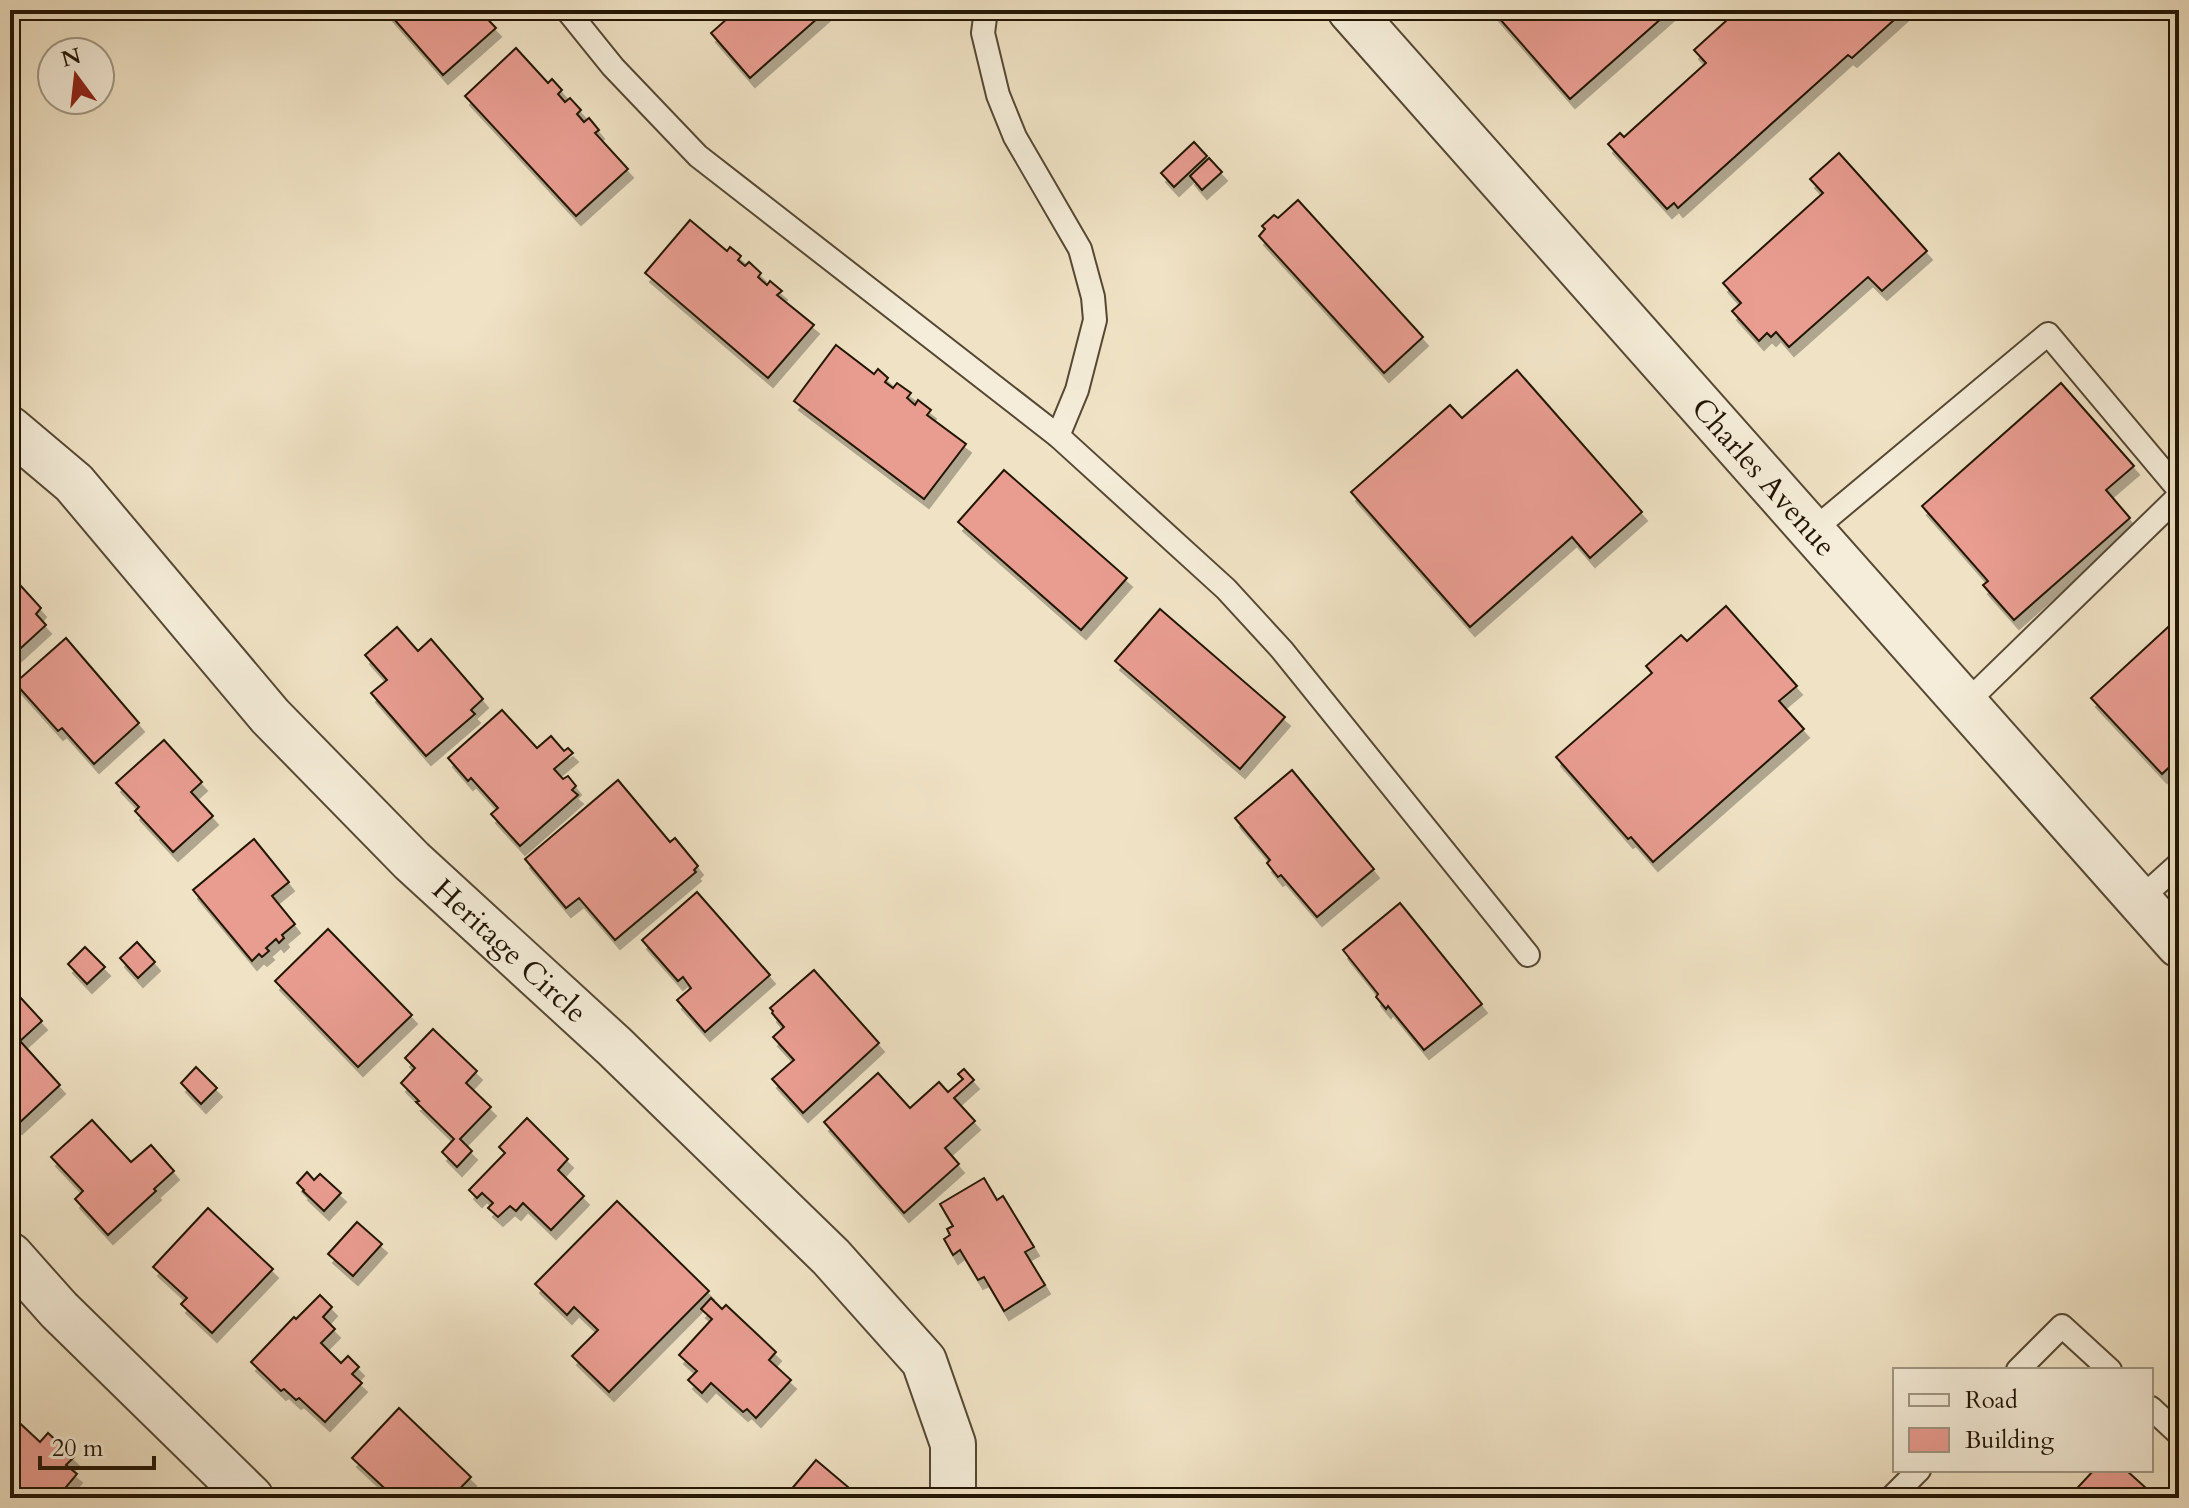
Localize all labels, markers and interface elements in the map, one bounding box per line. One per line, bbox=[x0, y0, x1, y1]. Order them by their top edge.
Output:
north arrow bbox=[36, 36, 116, 116]
text: N bbox=[58, 41, 84, 75]
street label: Charles Avenue bbox=[1682, 388, 1846, 565]
street label: Heritage Circle bbox=[424, 869, 596, 1032]
legend bbox=[1893, 1368, 2153, 1472]
text: Road bbox=[1965, 1384, 2018, 1417]
scale bar bbox=[40, 1420, 154, 1470]
text: Building bbox=[1965, 1424, 2055, 1457]
text: 20 m bbox=[52, 1432, 104, 1465]

